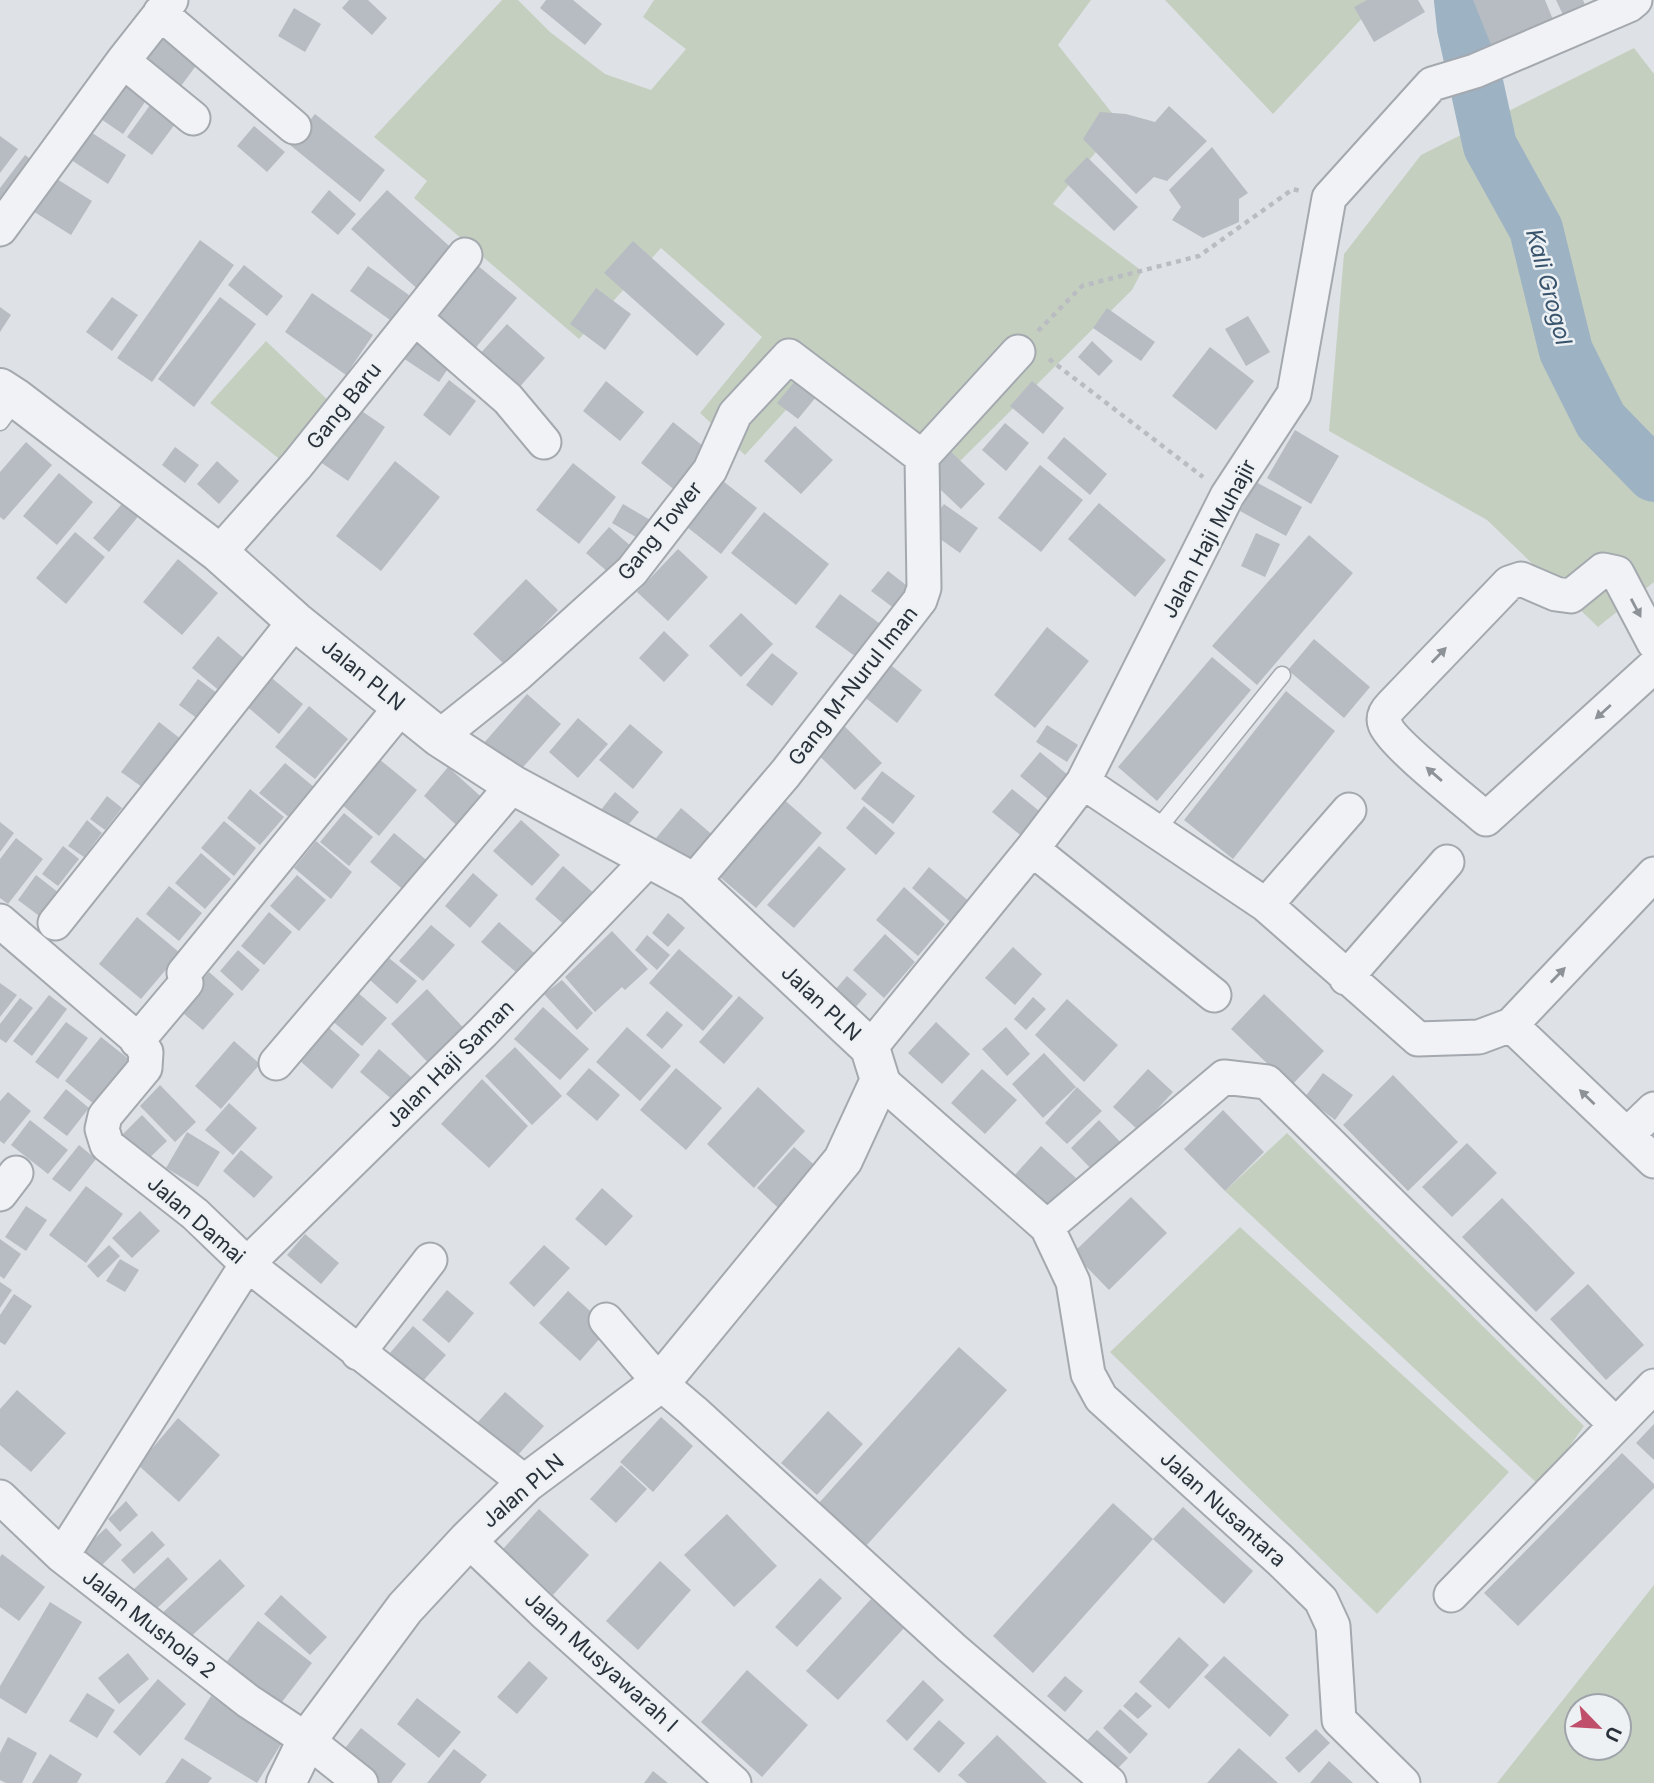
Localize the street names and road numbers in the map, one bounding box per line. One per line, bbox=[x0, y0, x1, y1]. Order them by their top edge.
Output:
street label: Gang Baru bbox=[301, 357, 386, 454]
street label: Jalan Haji Muhajir bbox=[1156, 455, 1261, 622]
street label: Gang Tower bbox=[612, 476, 707, 585]
street label: Gang M-Nurul Iman bbox=[783, 601, 923, 770]
street label: Jalan PLN bbox=[317, 633, 410, 716]
street label: Jalan PLN bbox=[776, 959, 866, 1046]
street label: Jalan Haji Saman bbox=[381, 995, 519, 1133]
street label: Jalan Damai bbox=[142, 1170, 250, 1269]
street label: Jalan Nusantara bbox=[1155, 1445, 1292, 1572]
street label: Jalan PLN bbox=[477, 1448, 569, 1533]
street label: Jalan Mushola 2 bbox=[78, 1564, 221, 1683]
street label: Jalan Musyawarah I bbox=[520, 1586, 683, 1737]

